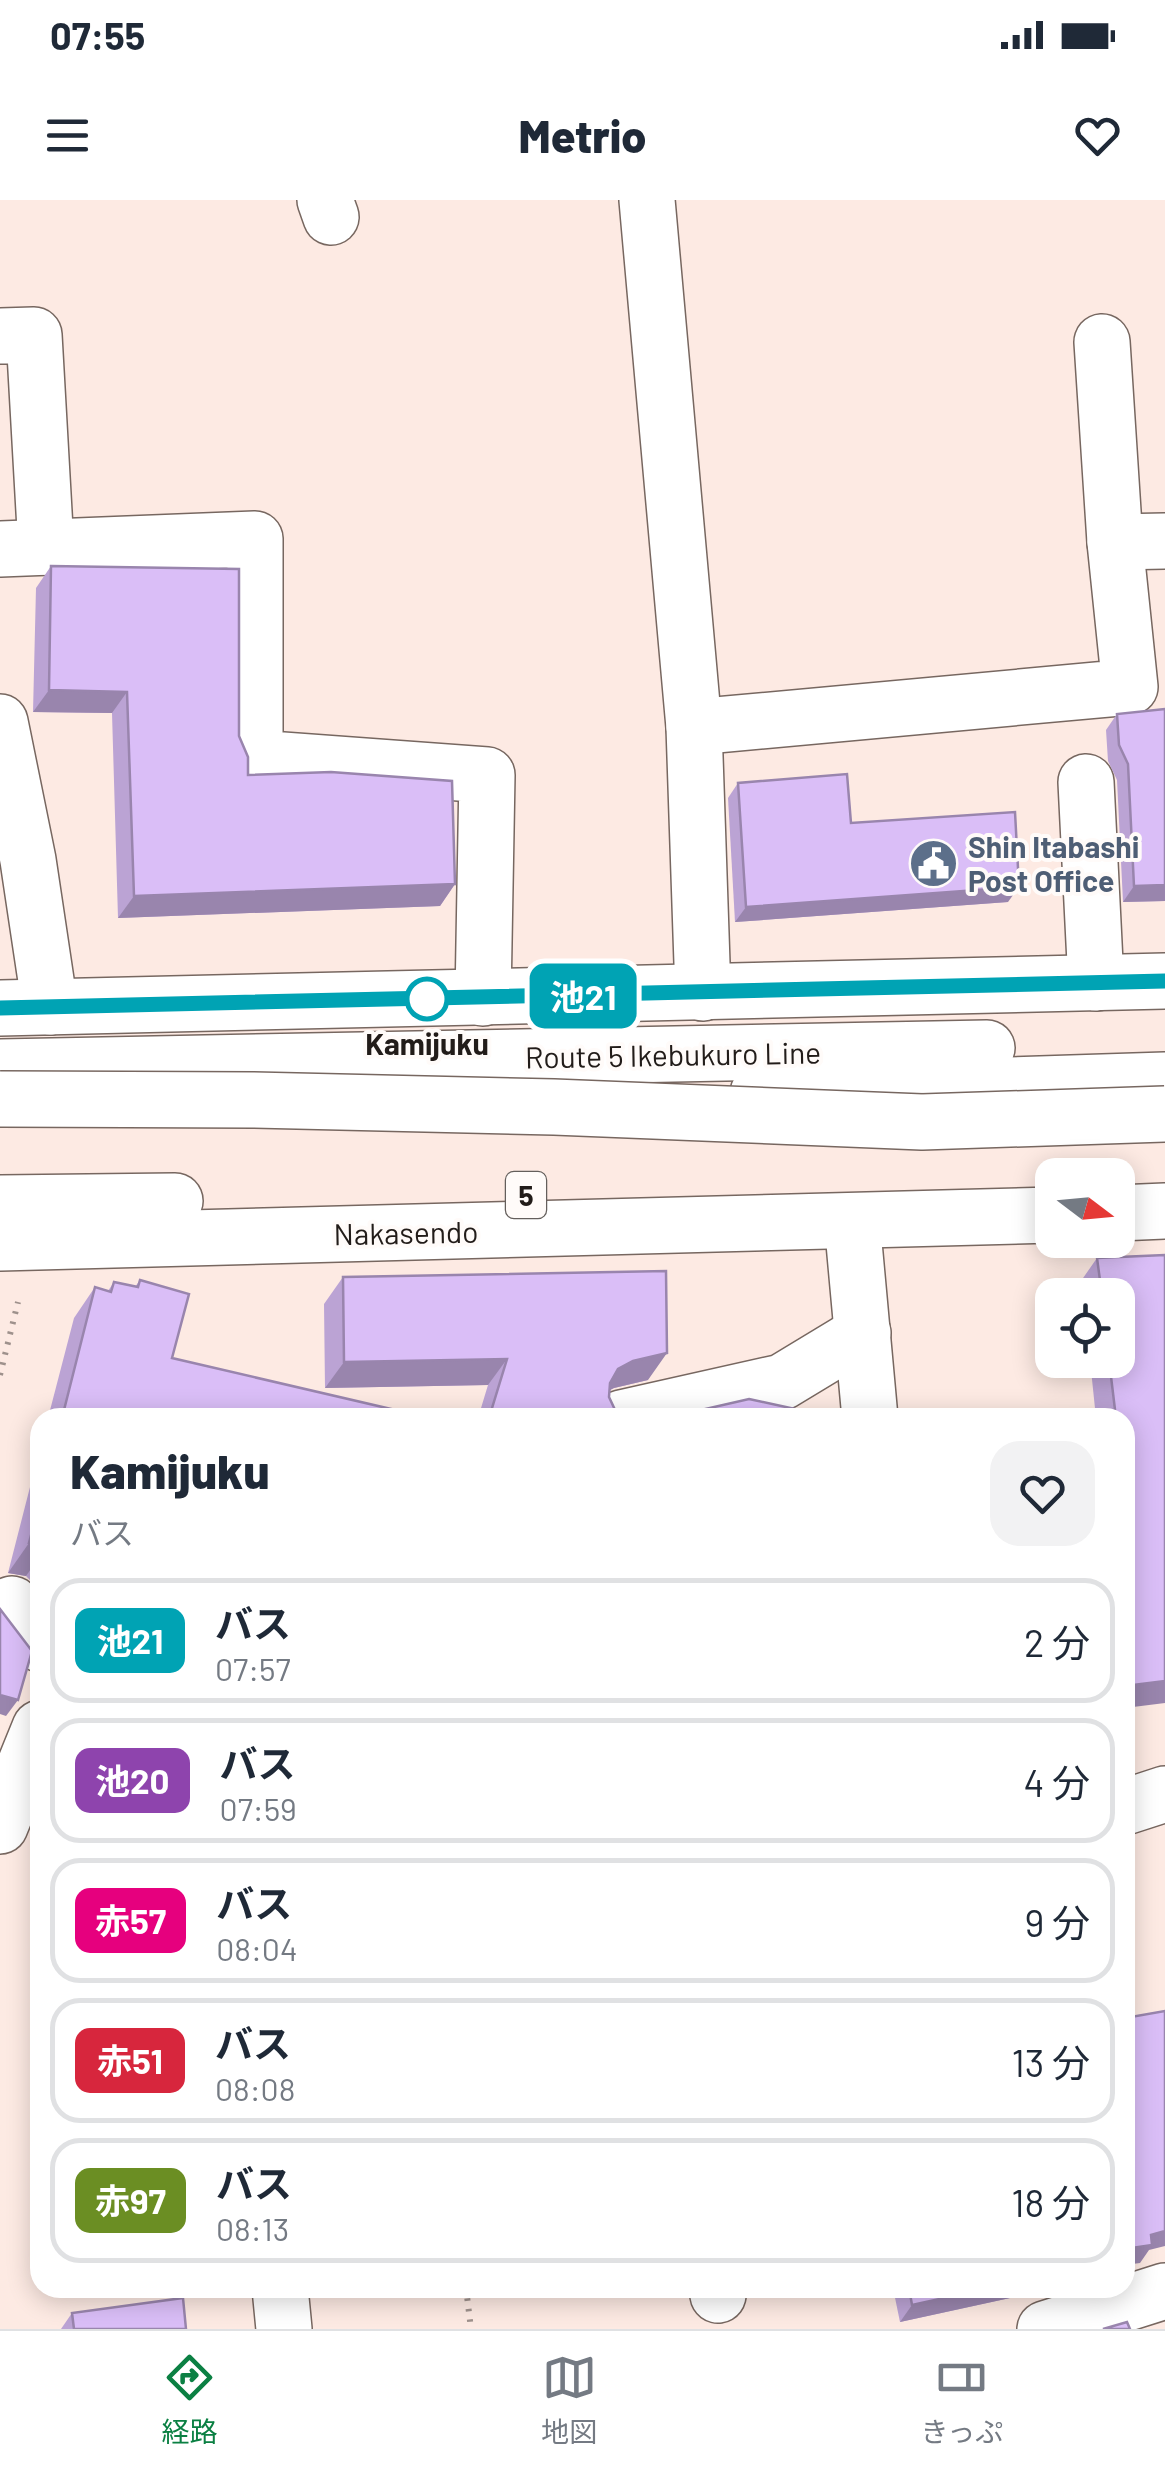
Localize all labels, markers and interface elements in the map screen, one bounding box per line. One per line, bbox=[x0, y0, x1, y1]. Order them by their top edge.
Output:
text: 07:55 bbox=[50, 12, 145, 58]
icon: menu bbox=[40, 108, 95, 163]
text: Metrio bbox=[519, 108, 646, 162]
icon: heart bbox=[1070, 108, 1125, 163]
place label: Shin Itabashi Post Office bbox=[968, 828, 1139, 898]
public building icon: Shin Itabashi Post Office bbox=[907, 837, 959, 889]
line badge: 池21 bbox=[526, 964, 640, 1028]
text: 池21 bbox=[550, 975, 616, 1017]
marker: Kamijuku bbox=[406, 978, 448, 1020]
place label: Kamijuku bbox=[365, 1025, 489, 1061]
street label: Route 5 Ikebukuro Line bbox=[525, 1033, 821, 1075]
north arrow bbox=[1035, 1158, 1135, 1258]
map controls bbox=[1035, 1158, 1135, 1378]
road number: 5 bbox=[506, 1172, 546, 1218]
street label: Nakasendo bbox=[333, 1213, 479, 1251]
button: locate bbox=[1035, 1278, 1135, 1378]
text: Kamijuku bbox=[70, 1441, 270, 1499]
button: heart bbox=[990, 1441, 1095, 1546]
text: バス bbox=[70, 1513, 134, 1551]
text: バス bbox=[215, 1600, 291, 1646]
text: 池21 bbox=[97, 1619, 163, 1661]
text: 2 分 bbox=[1024, 1619, 1090, 1665]
text: 07:57 bbox=[215, 1649, 291, 1687]
text: バス bbox=[220, 1740, 296, 1786]
text: 池20 bbox=[95, 1759, 170, 1801]
text: 4 分 bbox=[1023, 1759, 1090, 1805]
text: 07:59 bbox=[220, 1789, 297, 1827]
text: バス bbox=[216, 1880, 292, 1926]
text: 赤57 bbox=[95, 1899, 166, 1941]
text: 9 分 bbox=[1025, 1899, 1090, 1945]
text: 08:04 bbox=[216, 1929, 298, 1967]
text: バス bbox=[215, 2020, 291, 2066]
text: 赤51 bbox=[97, 2039, 163, 2081]
text: 13 分 bbox=[1012, 2039, 1090, 2085]
text: 08:08 bbox=[215, 2069, 295, 2107]
text: バス bbox=[216, 2160, 292, 2206]
text: 赤97 bbox=[95, 2179, 166, 2221]
text: 18 分 bbox=[1011, 2179, 1090, 2225]
text: 08:13 bbox=[216, 2209, 289, 2247]
tab: 経路 bbox=[162, 2350, 218, 2450]
tab: 地図 bbox=[541, 2350, 597, 2450]
tab: きっぷ bbox=[920, 2350, 1003, 2450]

